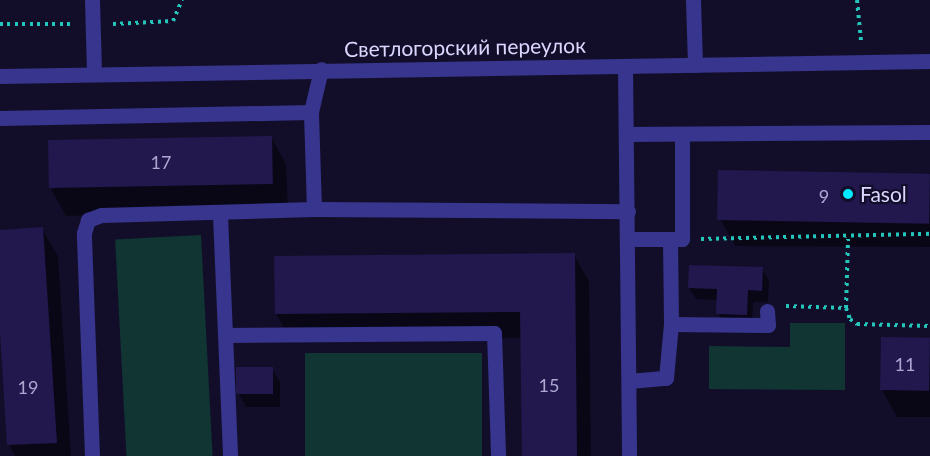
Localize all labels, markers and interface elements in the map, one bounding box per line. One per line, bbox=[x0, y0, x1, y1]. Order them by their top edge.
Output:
street label: Светлогорский переулок bbox=[344, 32, 586, 62]
house number: 17 bbox=[151, 151, 171, 173]
place label: Fasol bbox=[860, 181, 907, 207]
house number: 9 bbox=[819, 185, 829, 207]
marker: Fasol bbox=[841, 187, 855, 201]
house number: 11 bbox=[895, 353, 915, 375]
house number: 15 bbox=[539, 374, 559, 396]
house number: 19 bbox=[18, 376, 38, 398]

